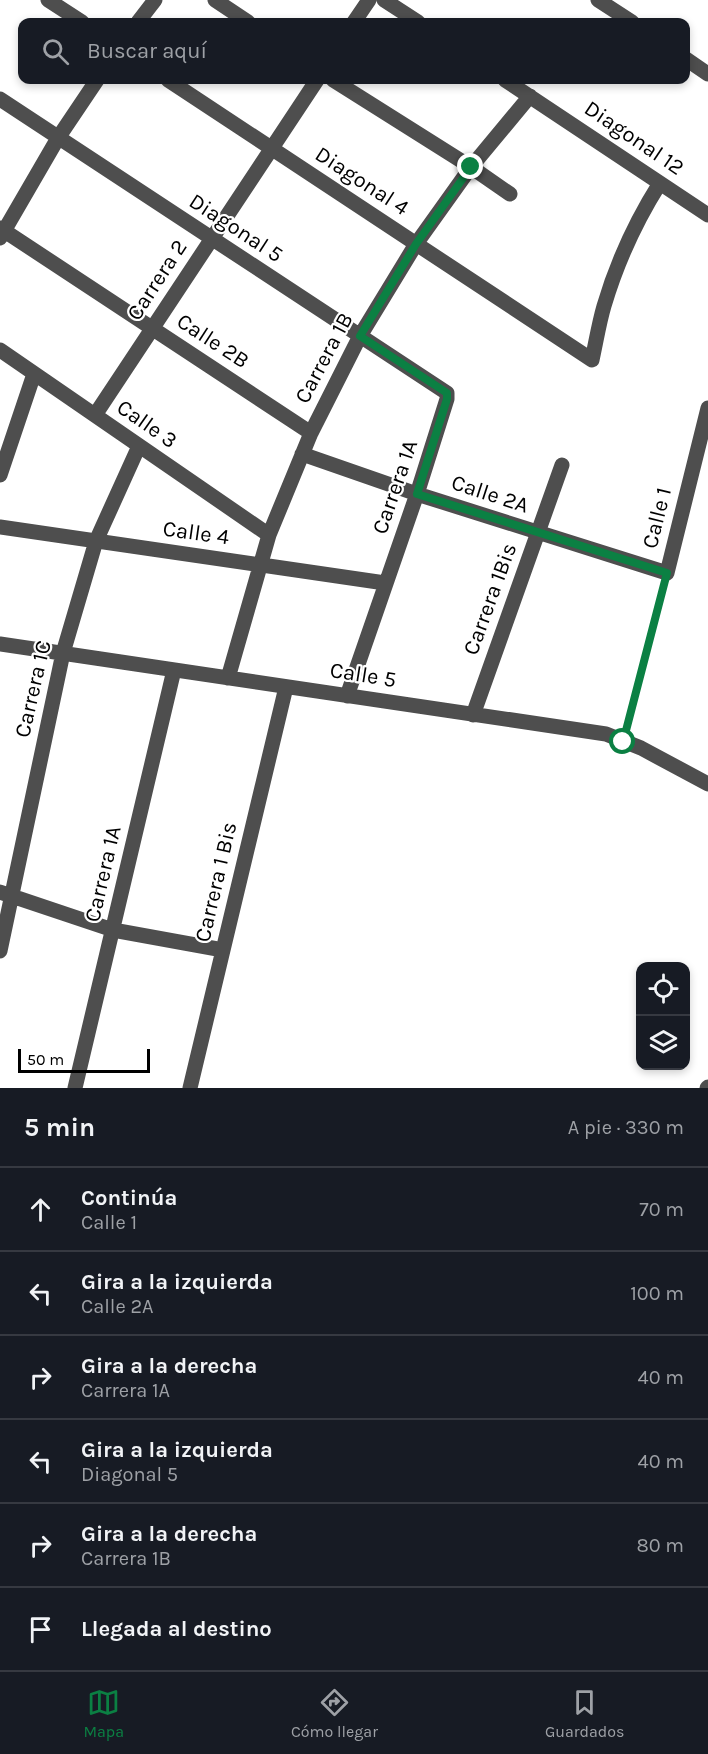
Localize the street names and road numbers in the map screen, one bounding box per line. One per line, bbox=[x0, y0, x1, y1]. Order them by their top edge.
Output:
street label: Diagonal 12 bbox=[579, 95, 689, 181]
street label: Diagonal 4 bbox=[310, 141, 414, 221]
street label: Diagonal 5 bbox=[184, 188, 288, 268]
street label: Carrera 2 bbox=[121, 235, 193, 325]
street label: Calle 2B bbox=[172, 308, 254, 374]
street label: Carrera 1B bbox=[289, 308, 359, 408]
street label: Calle 3 bbox=[112, 394, 182, 454]
street label: Carrera 1A bbox=[367, 436, 423, 538]
street label: Calle 2A bbox=[448, 469, 532, 519]
street label: Calle 1 bbox=[637, 485, 677, 551]
street label: Calle 4 bbox=[161, 515, 231, 551]
street label: Carrera 1Bis bbox=[458, 540, 522, 658]
street label: Carrera 1C bbox=[9, 638, 57, 740]
street label: Calle 5 bbox=[328, 657, 398, 693]
street label: Carrera 1 Bis bbox=[190, 819, 242, 945]
street label: Carrera 1A bbox=[79, 823, 127, 925]

